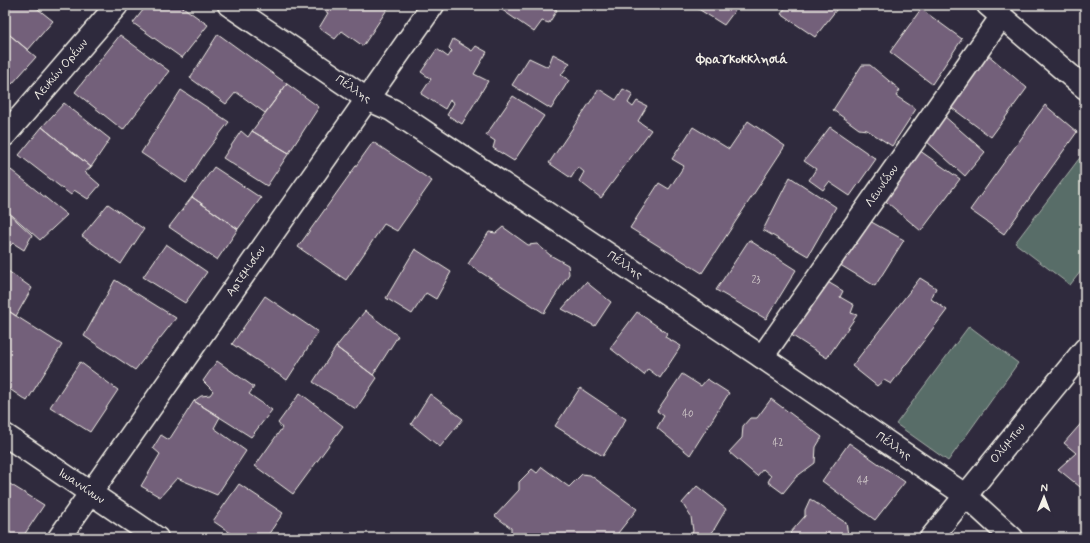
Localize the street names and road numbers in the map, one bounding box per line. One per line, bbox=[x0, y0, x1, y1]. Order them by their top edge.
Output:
street label: Λευκών Ορέων bbox=[30, 36, 92, 104]
street label: Πέλλης bbox=[332, 72, 373, 108]
street label: Λεωνίδου bbox=[862, 161, 903, 211]
street label: Αρτεμισίου bbox=[223, 242, 270, 300]
street label: Πέλλης bbox=[604, 248, 646, 283]
street label: Ολύμπου bbox=[987, 419, 1030, 467]
street label: Πέλλης bbox=[872, 428, 914, 464]
street label: Ιωαννίνων bbox=[55, 465, 108, 508]

